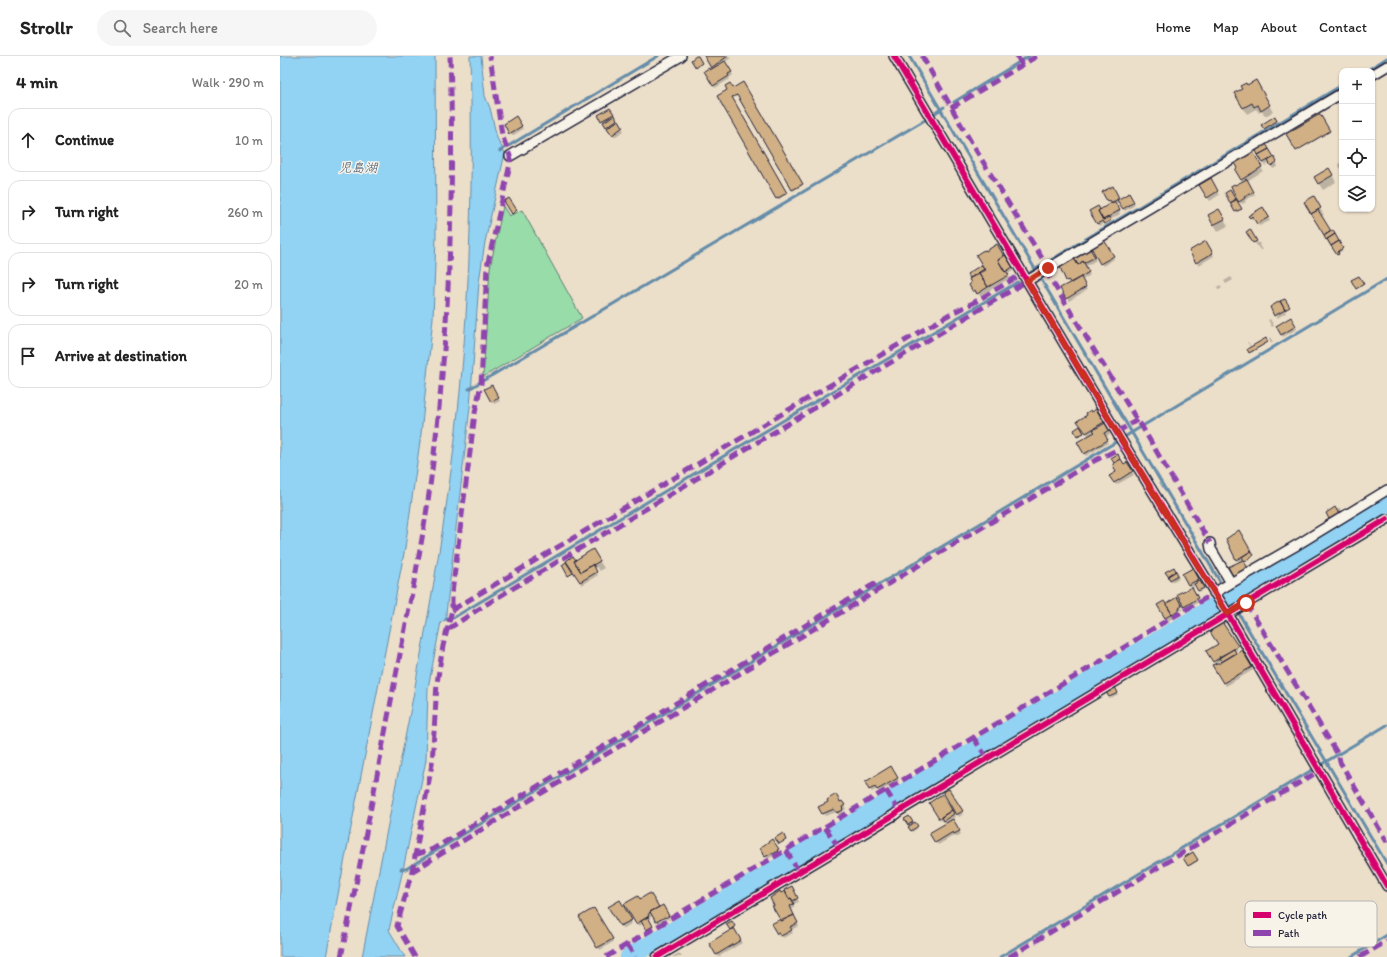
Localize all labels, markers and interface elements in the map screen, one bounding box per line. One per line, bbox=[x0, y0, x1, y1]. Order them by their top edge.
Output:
search box bbox=[97, 10, 377, 46]
text: Strollr bbox=[20, 16, 73, 39]
icon: search bbox=[111, 17, 133, 39]
text: Search here bbox=[143, 19, 218, 37]
text: Home bbox=[1156, 19, 1191, 36]
text: Map bbox=[1213, 19, 1239, 36]
text: About bbox=[1261, 19, 1297, 36]
text: Contact bbox=[1319, 19, 1367, 36]
map controls bbox=[1339, 68, 1375, 212]
button: + bbox=[1339, 68, 1375, 104]
text: 4 min bbox=[16, 72, 58, 92]
text: Walk · 290 m bbox=[192, 75, 264, 90]
button: − bbox=[1339, 104, 1375, 140]
icon: ahead bbox=[17, 129, 39, 151]
text: Continue bbox=[55, 131, 114, 149]
text: 10 m bbox=[235, 133, 263, 148]
button: locate bbox=[1339, 140, 1375, 176]
water label: 児島湖 bbox=[338, 160, 378, 175]
button: layers bbox=[1339, 176, 1375, 212]
icon: right bbox=[17, 201, 39, 223]
text: Turn right bbox=[55, 203, 119, 221]
text: 260 m bbox=[227, 205, 263, 220]
route end bbox=[1039, 259, 1057, 277]
icon: right bbox=[17, 273, 39, 295]
text: Turn right bbox=[55, 275, 119, 293]
text: 20 m bbox=[234, 277, 263, 292]
icon: arrive bbox=[17, 345, 39, 367]
text: Arrive at destination bbox=[55, 347, 187, 365]
route start bbox=[1237, 594, 1255, 612]
legend bbox=[1245, 901, 1377, 947]
text: Cycle path bbox=[1278, 909, 1327, 922]
text: Path bbox=[1278, 927, 1300, 940]

